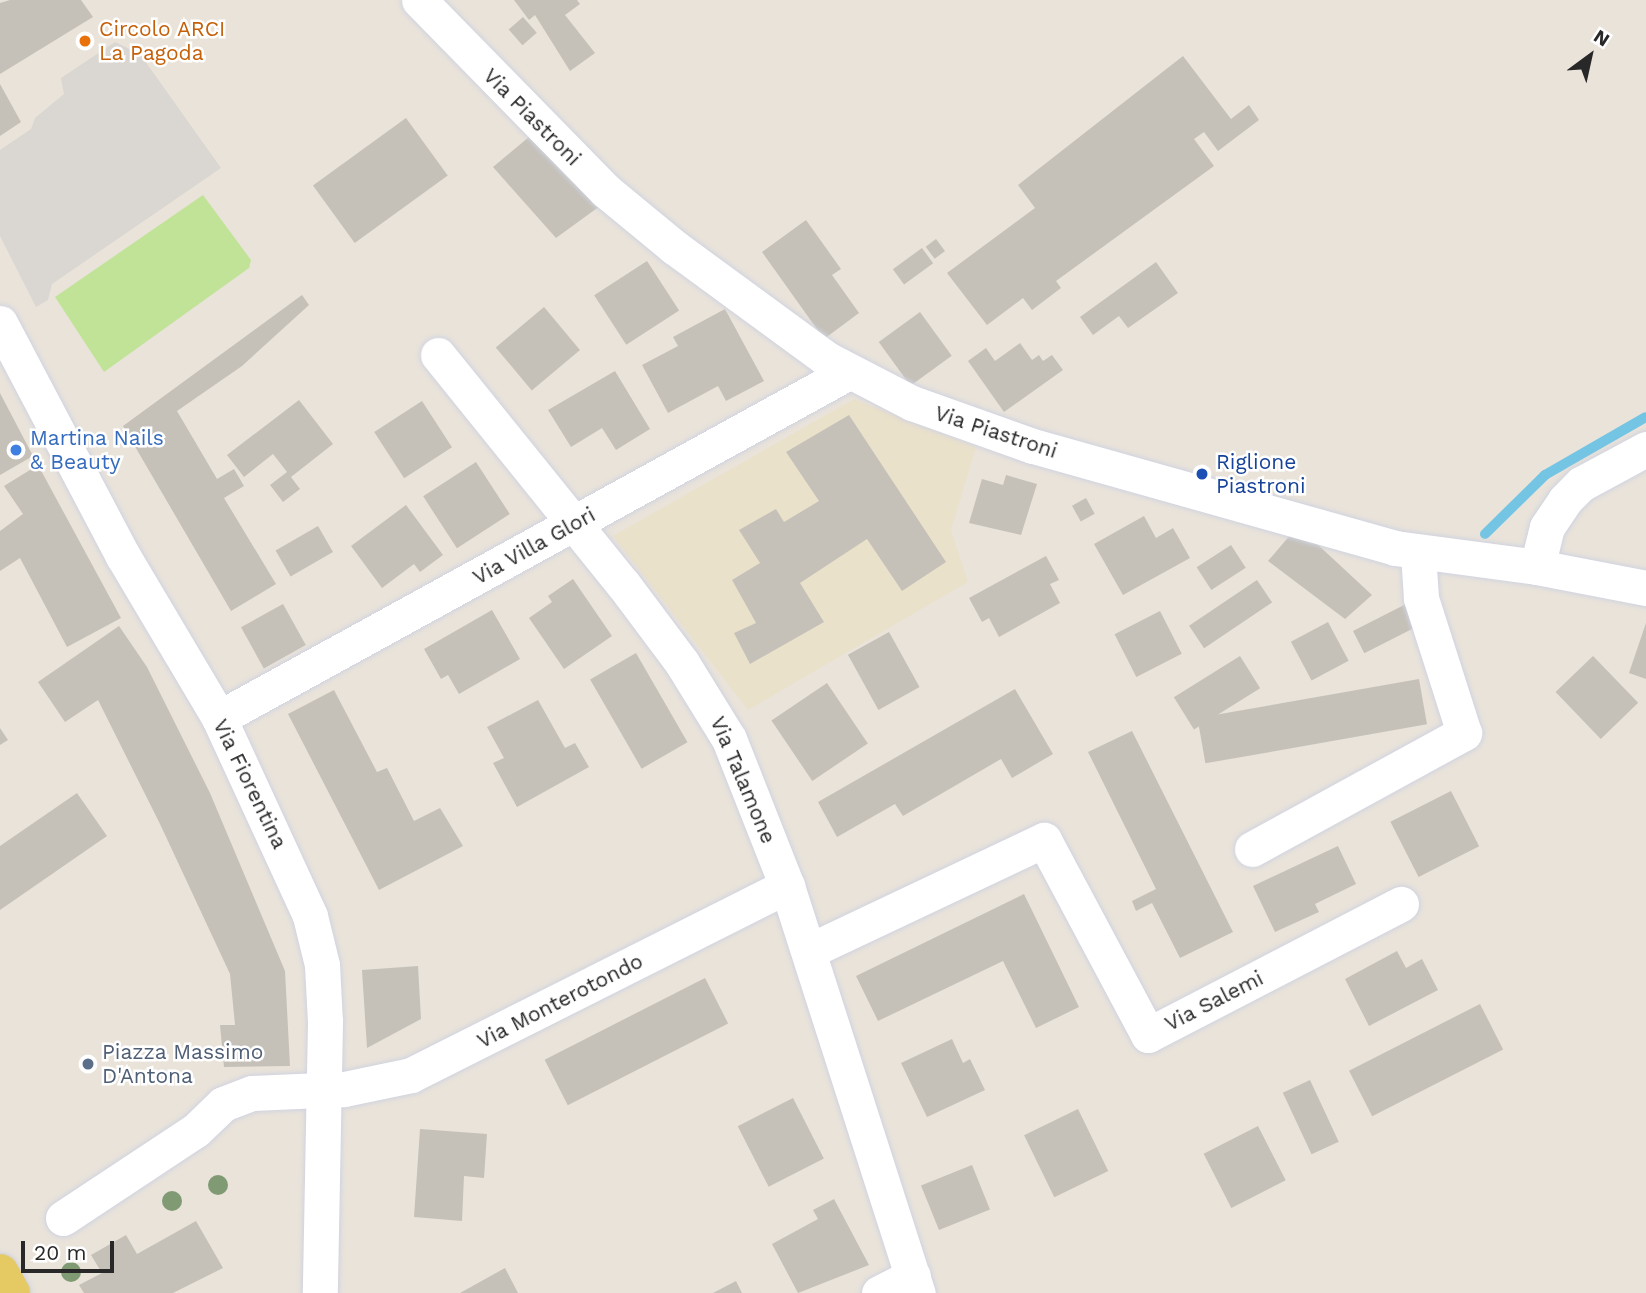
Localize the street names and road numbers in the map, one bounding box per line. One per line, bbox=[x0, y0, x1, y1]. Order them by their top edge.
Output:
street label: Via Piastroni bbox=[478, 63, 586, 171]
street label: Via Piastroni bbox=[931, 400, 1061, 464]
street label: Via Villa Glori bbox=[468, 502, 600, 590]
street label: Via Talamone bbox=[705, 712, 781, 848]
street label: Via Fiorentina bbox=[208, 715, 292, 853]
street label: Via Monterotondo bbox=[473, 948, 647, 1054]
street label: Via Salemi bbox=[1160, 965, 1268, 1037]

